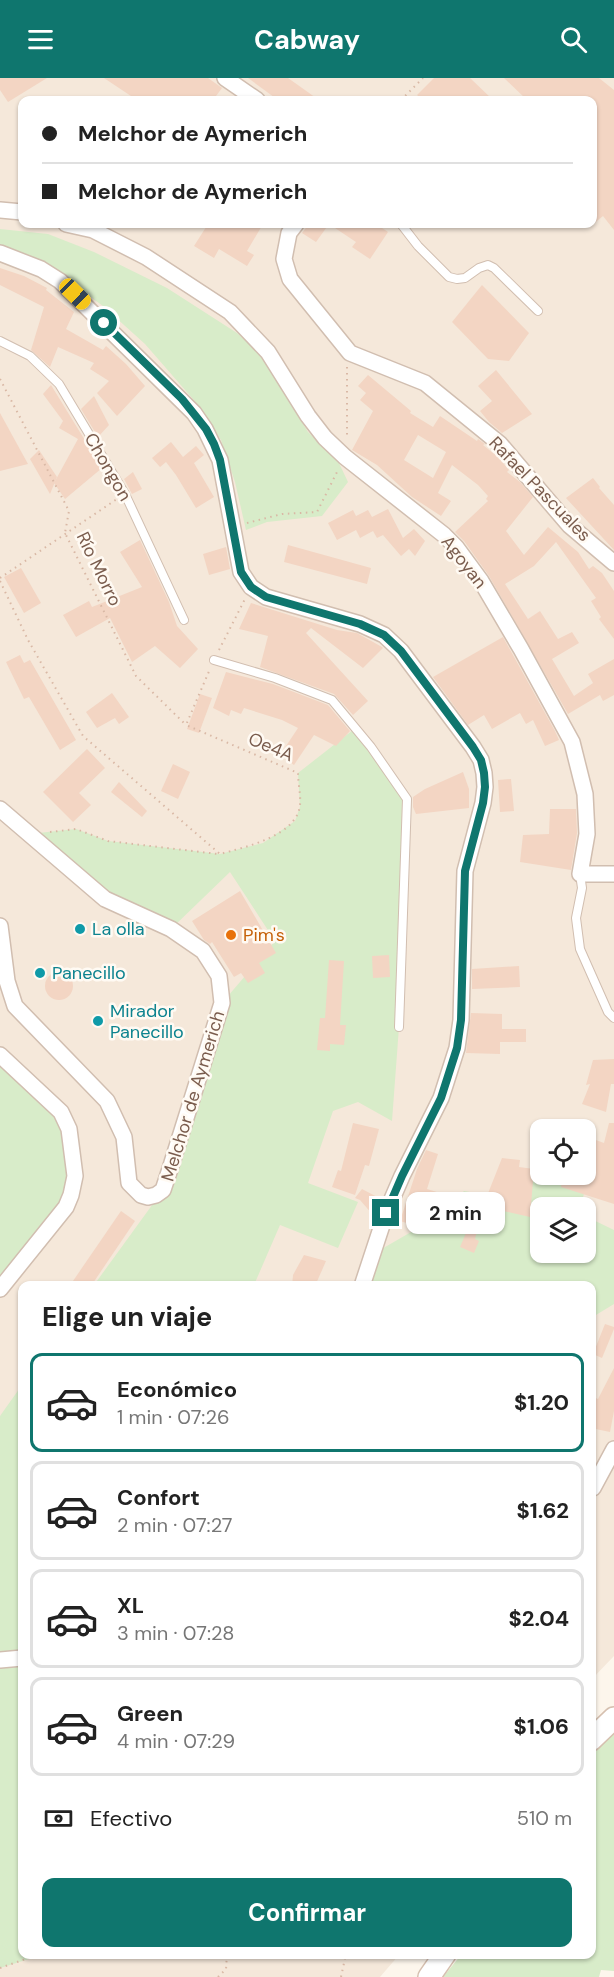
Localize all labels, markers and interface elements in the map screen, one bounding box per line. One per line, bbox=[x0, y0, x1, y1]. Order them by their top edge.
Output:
text: Cabway bbox=[254, 22, 360, 57]
icon: menu bbox=[24, 23, 57, 56]
icon: search bbox=[557, 23, 590, 56]
text: Melchor de Aymerich bbox=[78, 119, 307, 148]
text: Melchor de Aymerich bbox=[78, 177, 307, 206]
car bbox=[56, 275, 94, 313]
route start bbox=[90, 309, 117, 336]
street label: Chongon bbox=[79, 429, 137, 505]
street label: Rafael Pascuales bbox=[484, 431, 596, 547]
street label: Río Morro bbox=[71, 528, 127, 610]
street label: Agoyan bbox=[436, 531, 492, 593]
street label: Oe4A bbox=[245, 727, 297, 767]
place label: La olla bbox=[92, 917, 145, 941]
marker: La olla bbox=[73, 922, 87, 936]
place label: Pim's bbox=[243, 923, 285, 947]
marker: Pim's bbox=[224, 928, 238, 942]
place label: Panecillo bbox=[52, 961, 126, 985]
marker: Panecillo bbox=[33, 966, 47, 980]
place label: Mirador Panecillo bbox=[110, 999, 184, 1044]
street label: Melchor de Aymerich bbox=[156, 1008, 230, 1184]
marker: Mirador Panecillo bbox=[91, 1014, 105, 1028]
map controls bbox=[530, 1119, 596, 1263]
button: locate bbox=[530, 1119, 596, 1185]
callout: 2 min bbox=[407, 1192, 506, 1234]
button: layers bbox=[530, 1197, 596, 1263]
route end bbox=[372, 1199, 399, 1226]
text: 2 min bbox=[429, 1200, 482, 1226]
text: Elige un viaje bbox=[42, 1299, 212, 1334]
text: Económico bbox=[117, 1375, 237, 1404]
icon: car bbox=[45, 1376, 99, 1430]
text: $1.20 bbox=[514, 1388, 569, 1417]
text: 1 min · 07:26 bbox=[117, 1404, 229, 1430]
text: Confort bbox=[117, 1483, 200, 1512]
icon: car bbox=[45, 1484, 99, 1538]
text: $1.62 bbox=[516, 1496, 569, 1525]
text: 2 min · 07:27 bbox=[117, 1512, 233, 1538]
text: XL bbox=[117, 1591, 144, 1620]
icon: car bbox=[45, 1592, 99, 1646]
text: $2.04 bbox=[509, 1604, 569, 1633]
text: 3 min · 07:28 bbox=[117, 1620, 234, 1646]
text: Green bbox=[117, 1699, 183, 1728]
icon: car bbox=[45, 1700, 99, 1754]
text: $1.06 bbox=[514, 1712, 569, 1741]
text: 4 min · 07:29 bbox=[117, 1728, 235, 1754]
icon: cash bbox=[42, 1802, 75, 1835]
text: Efectivo bbox=[90, 1804, 172, 1833]
text: 510 m bbox=[517, 1805, 572, 1831]
button: Confirmar bbox=[42, 1878, 572, 1947]

